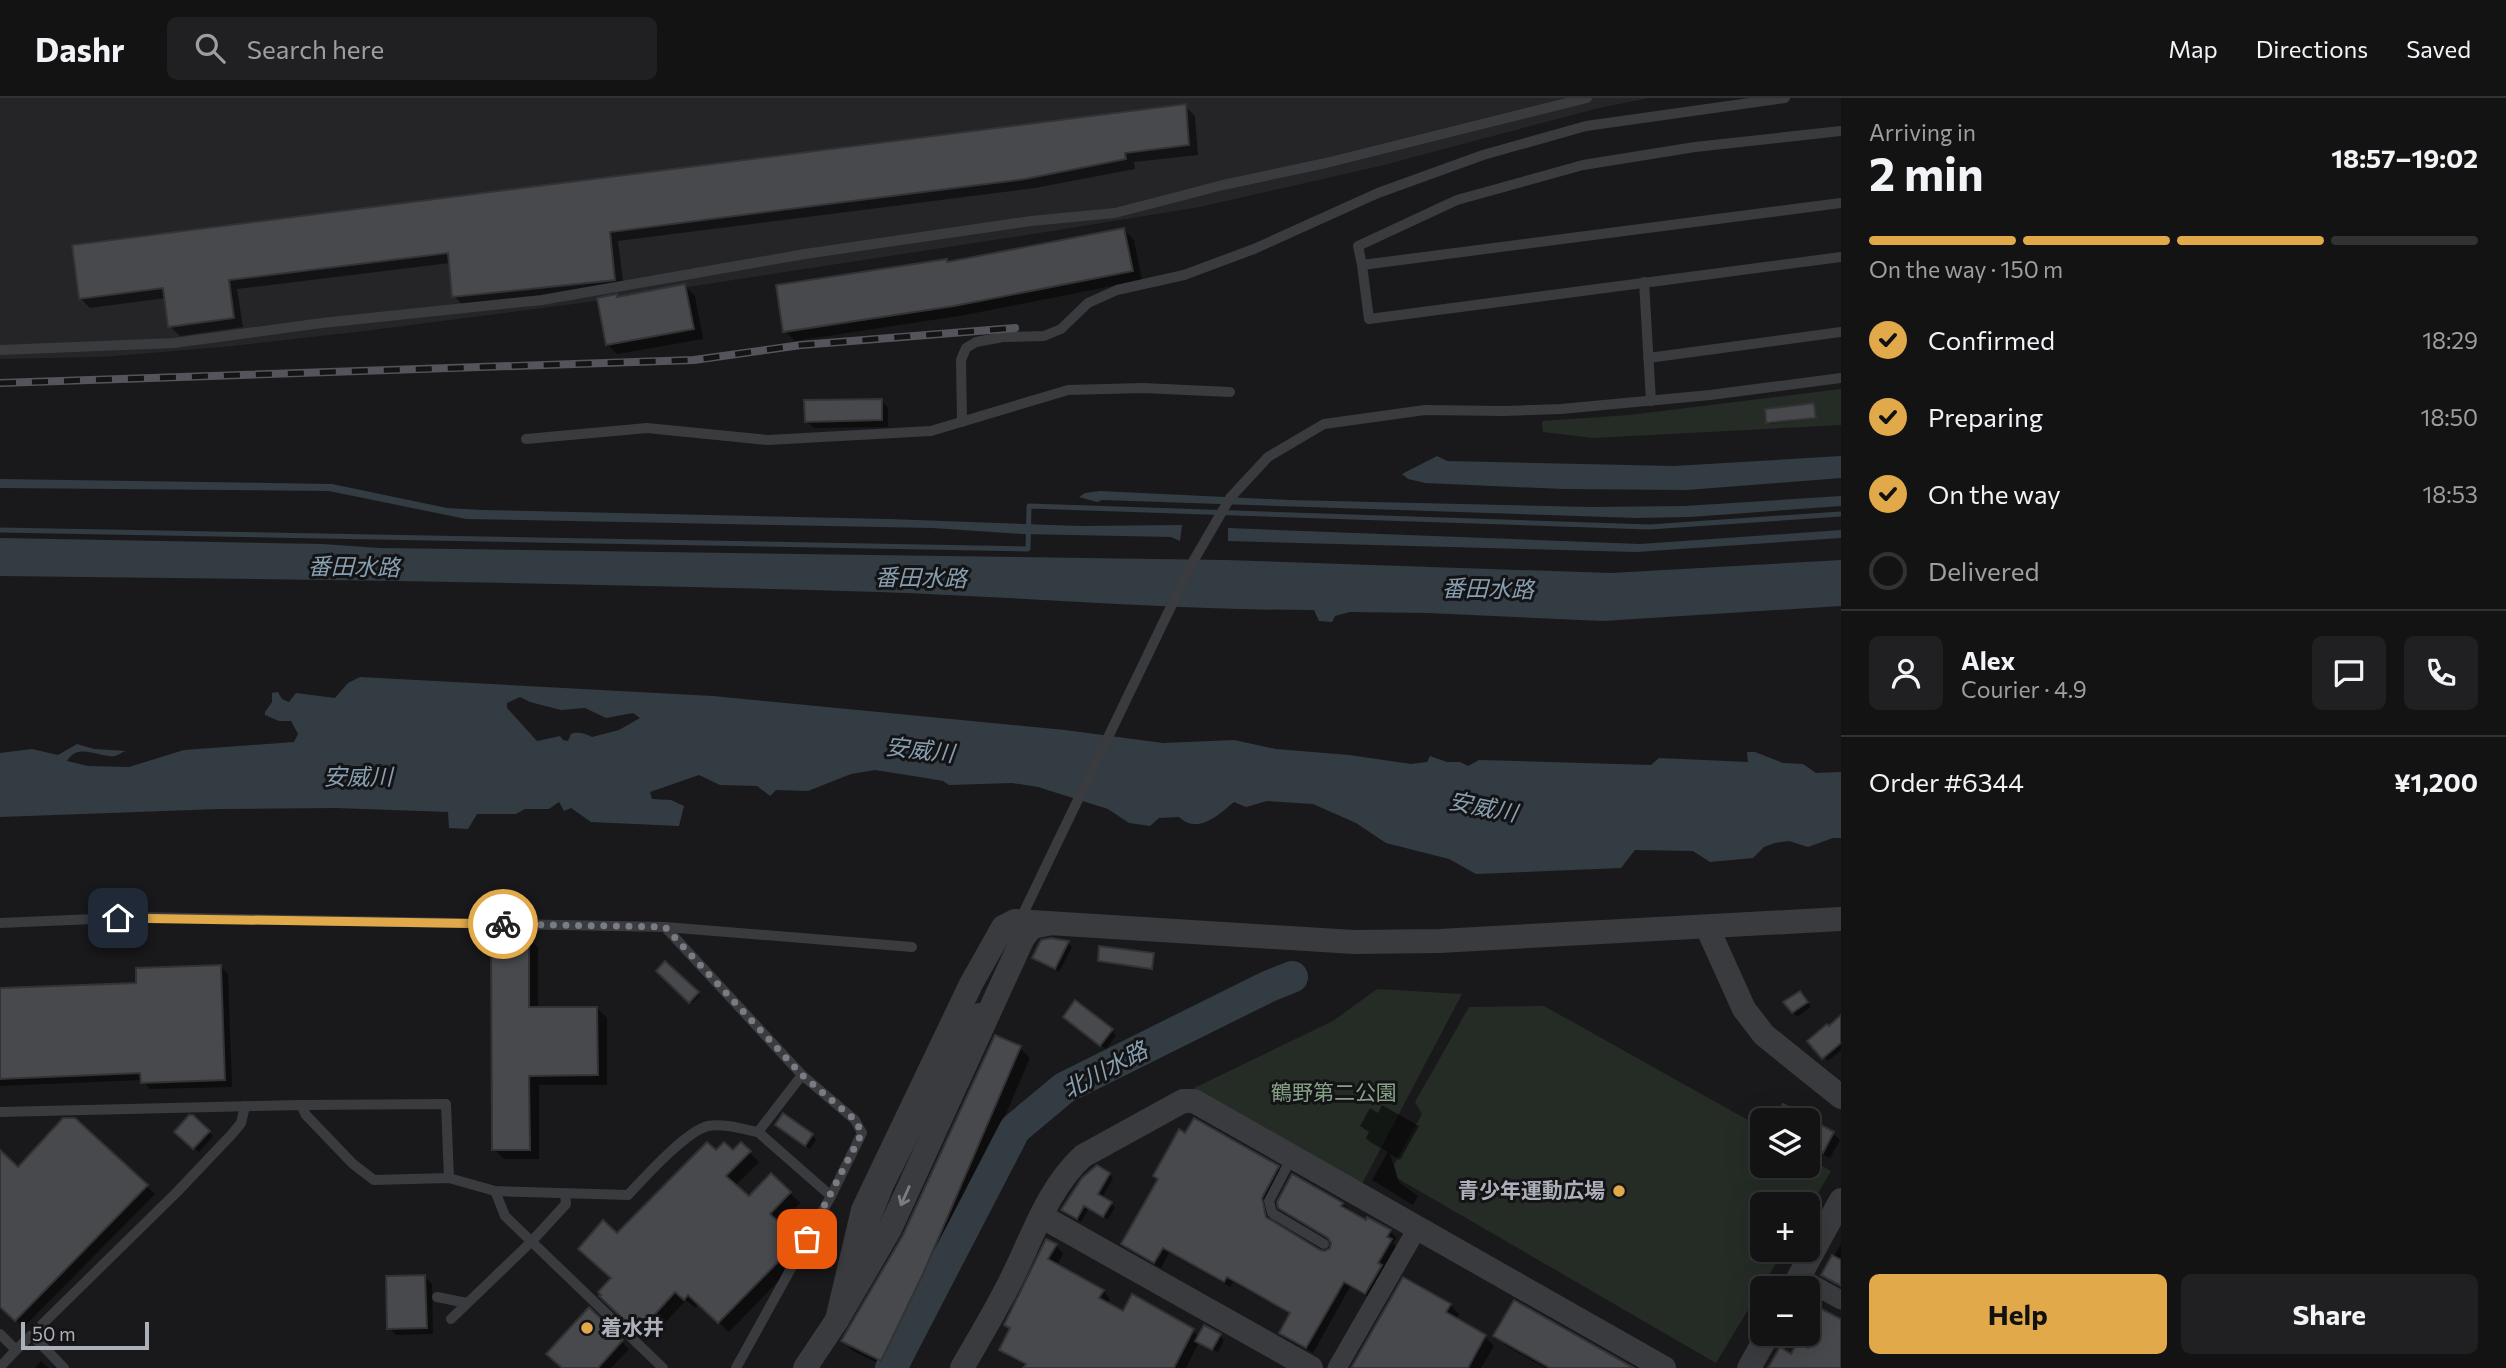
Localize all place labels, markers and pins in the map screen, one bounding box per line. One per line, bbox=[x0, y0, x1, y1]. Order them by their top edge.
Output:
pin bbox=[88, 888, 148, 948]
place label: 青少年運動広場 bbox=[1458, 1177, 1605, 1202]
marker: 青少年運動広場 bbox=[1611, 1183, 1627, 1199]
pin bbox=[777, 1209, 837, 1269]
place label: 着水井 bbox=[601, 1314, 664, 1339]
marker: 着水井 bbox=[579, 1320, 595, 1336]

